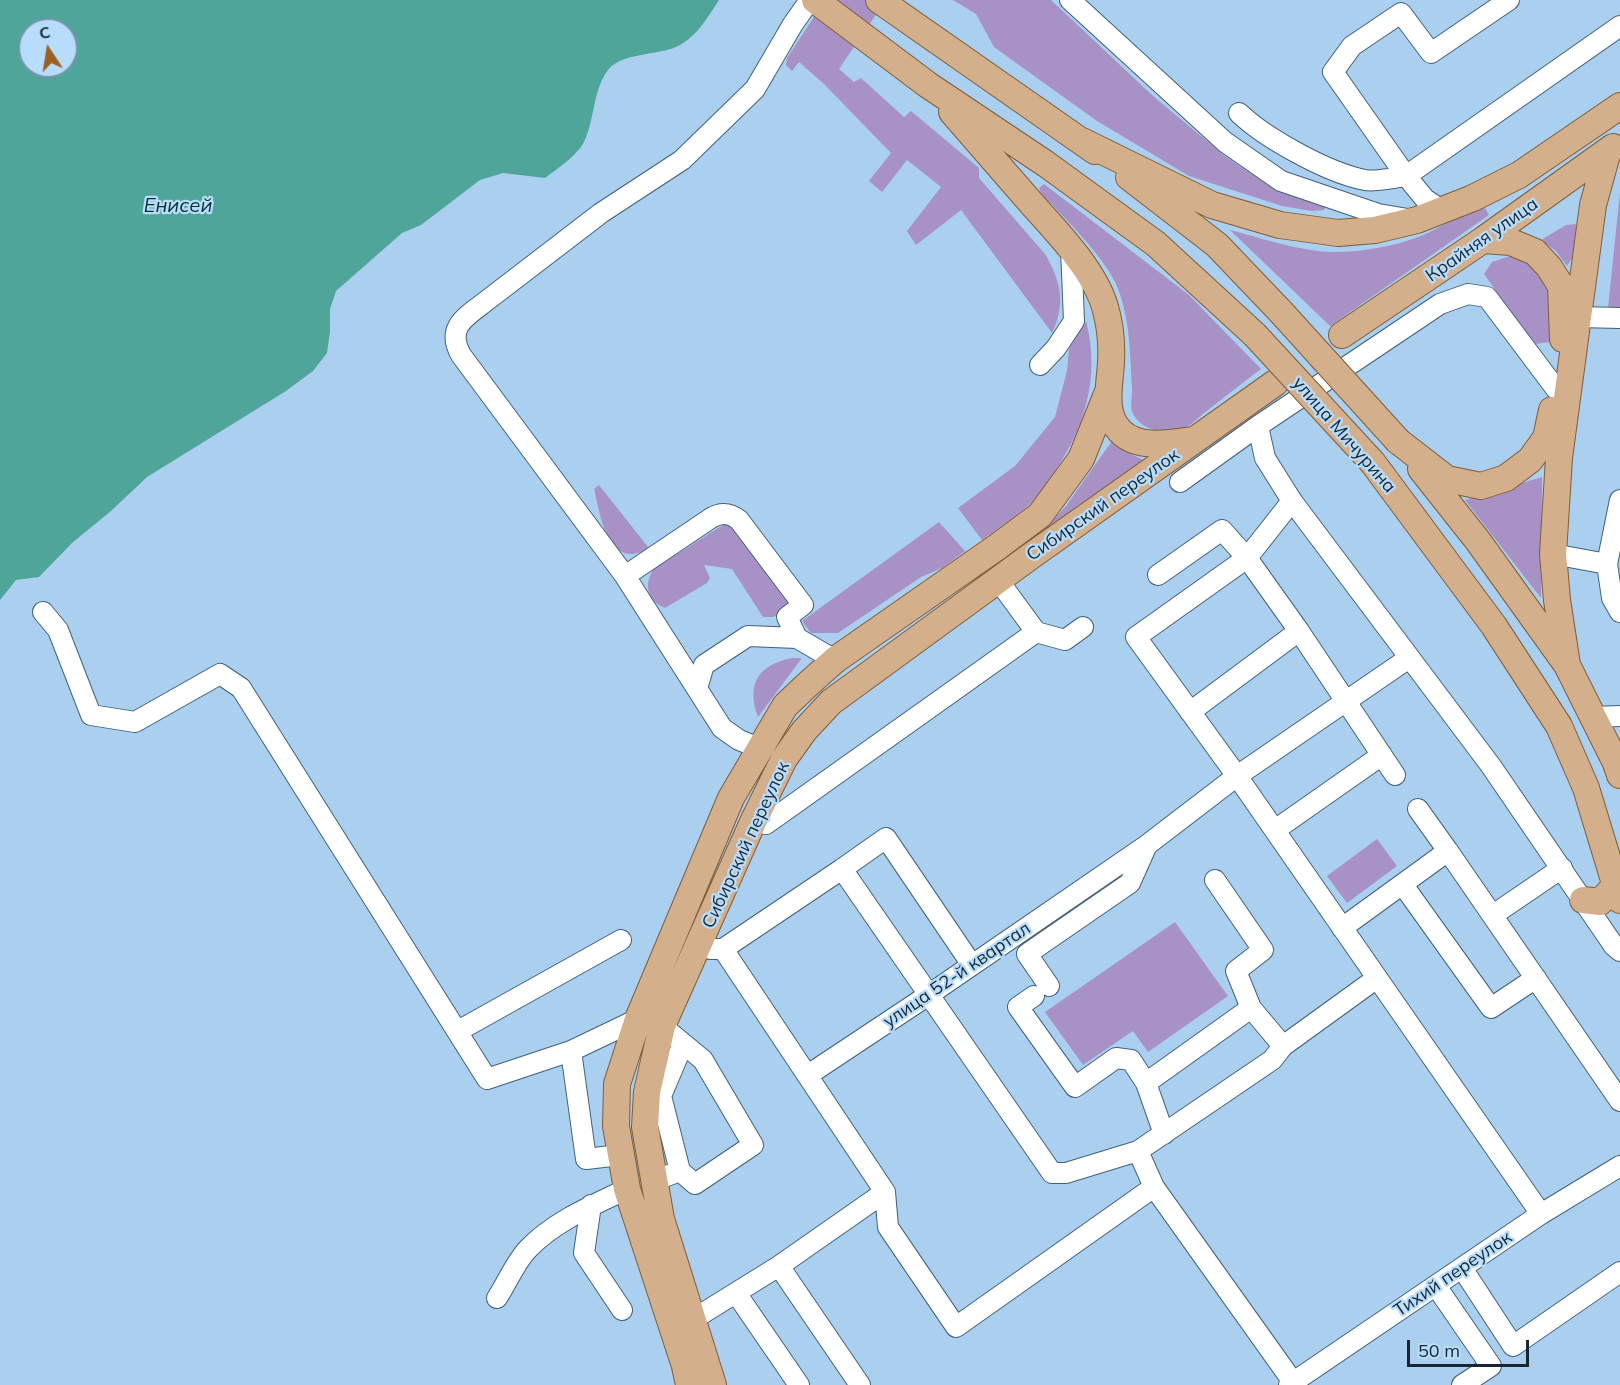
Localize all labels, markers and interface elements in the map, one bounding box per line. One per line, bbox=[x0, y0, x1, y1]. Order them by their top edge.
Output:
north arrow bbox=[18, 18, 78, 78]
text: С bbox=[37, 21, 52, 43]
street label: Крайняя улица bbox=[1422, 193, 1542, 287]
water label: Енисей bbox=[144, 194, 212, 218]
street label: улица Мичурина bbox=[1288, 373, 1400, 497]
street label: Сибирский переулок bbox=[1022, 444, 1184, 566]
street label: Сибирский переулок bbox=[698, 758, 794, 932]
street label: улица 52-й квартал bbox=[879, 918, 1035, 1032]
street label: Тихий переулок bbox=[1390, 1227, 1516, 1321]
scale bar bbox=[1410, 1328, 1532, 1366]
text: 50 m bbox=[1418, 1339, 1460, 1362]

